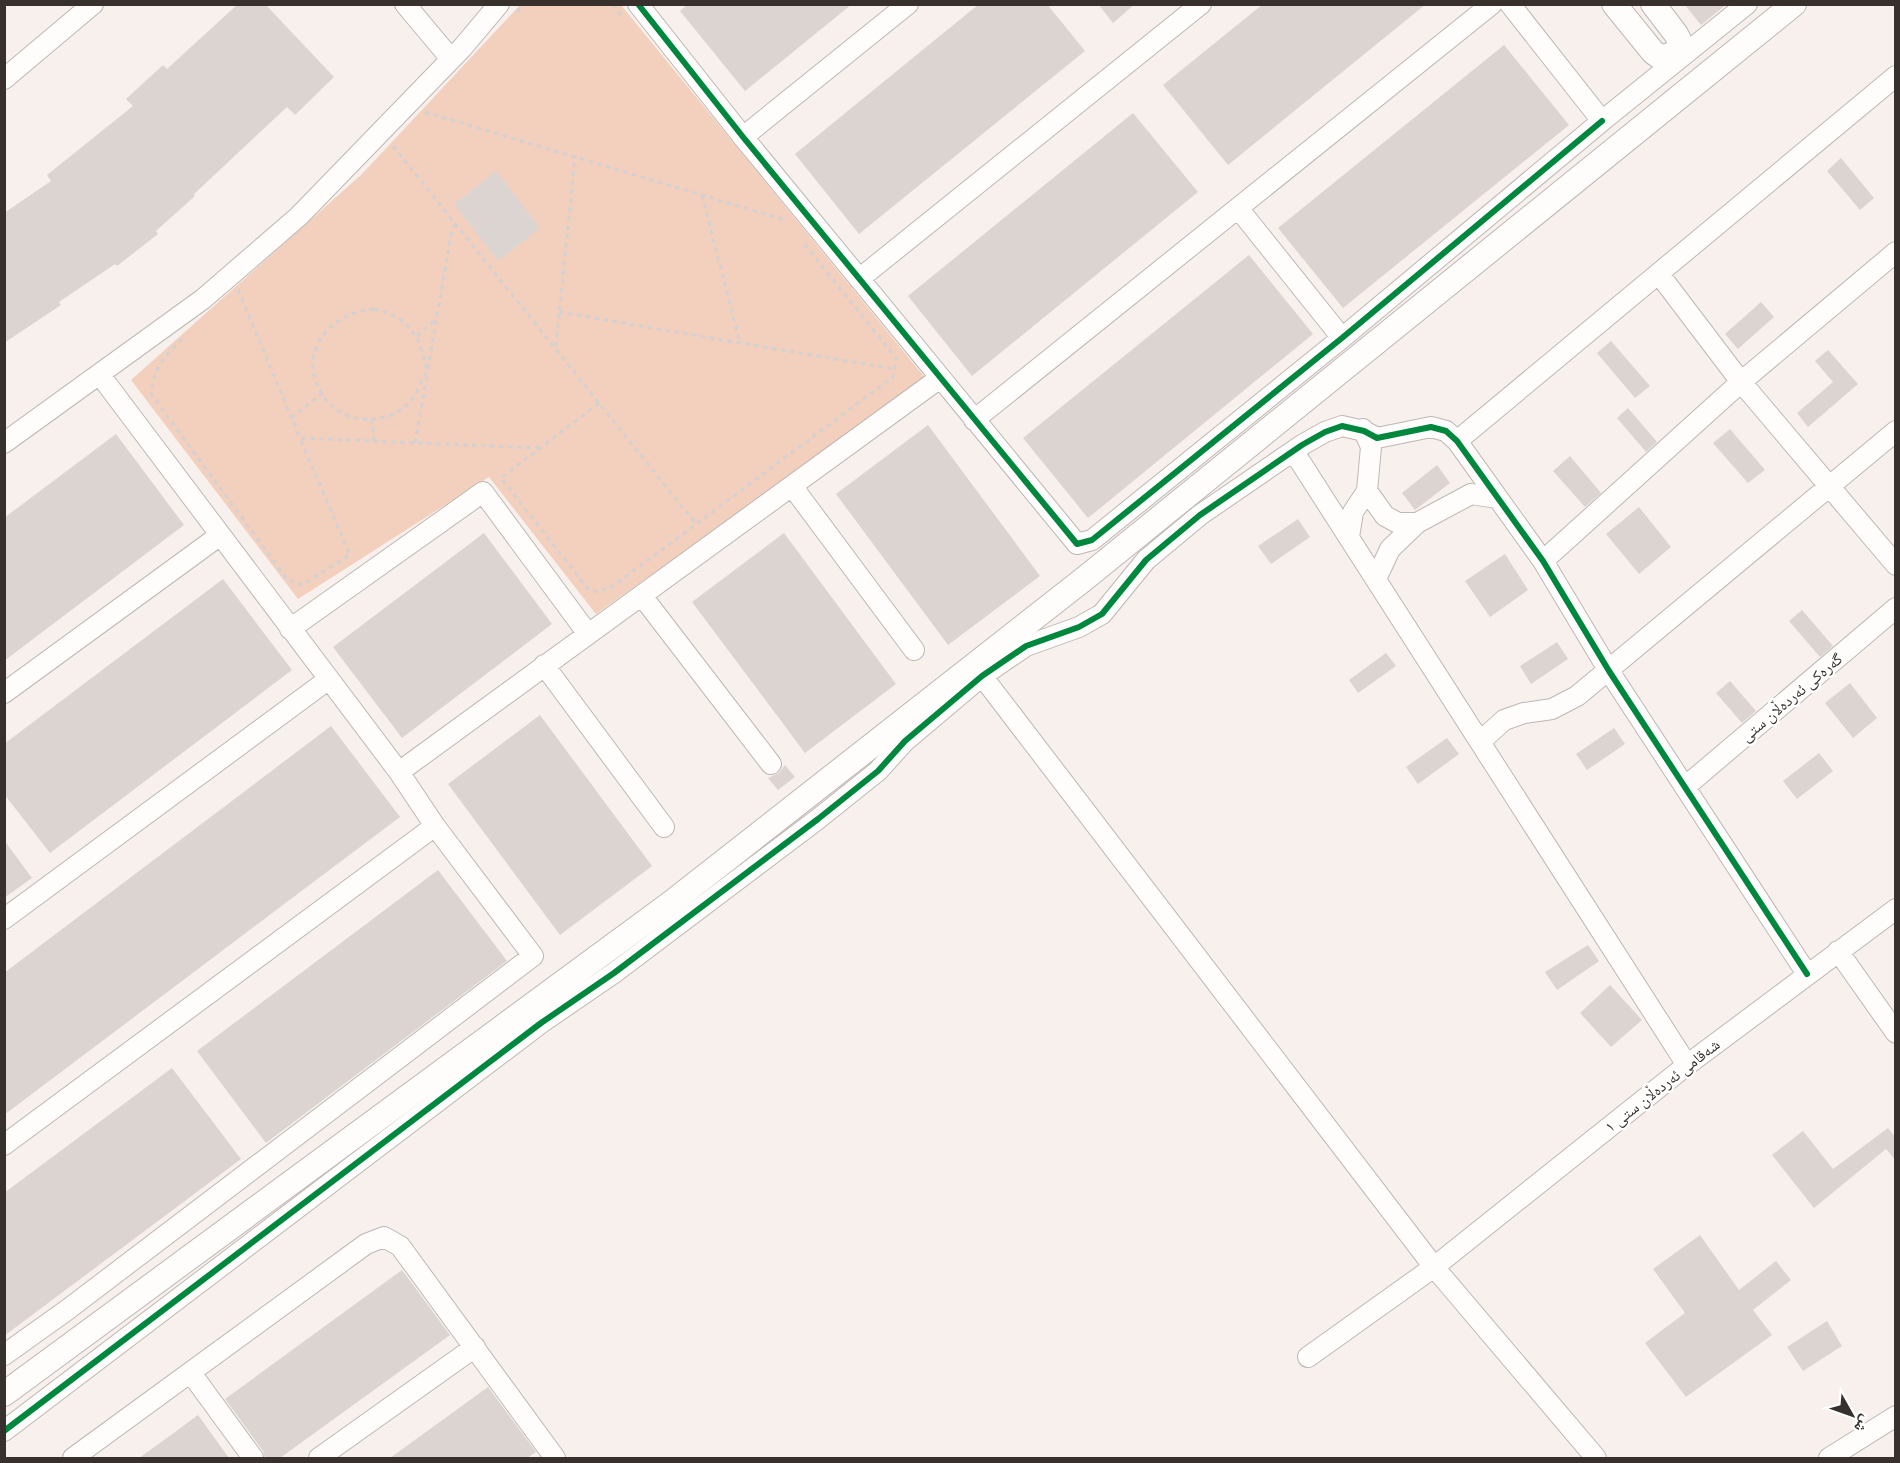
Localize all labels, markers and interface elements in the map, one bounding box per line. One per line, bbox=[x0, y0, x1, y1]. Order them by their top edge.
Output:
street label: گەرەکی ئەردەڵان ستی bbox=[1735, 647, 1850, 750]
street label: شەقامی ئەردەڵان ستی ١ bbox=[1600, 1033, 1727, 1141]
north arrow bbox=[1822, 1385, 1882, 1445]
text: ش bbox=[1846, 1408, 1877, 1438]

